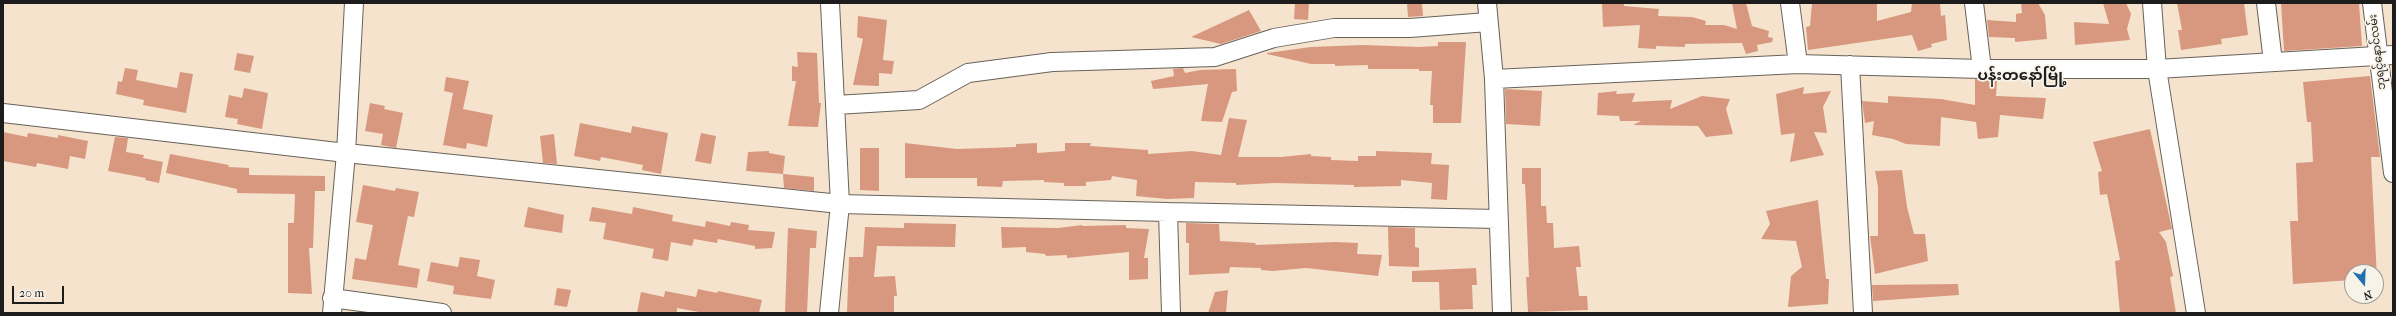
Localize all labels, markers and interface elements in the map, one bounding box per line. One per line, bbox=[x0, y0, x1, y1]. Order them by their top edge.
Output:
street label: ဘုရင့်နောင်လမ်း bbox=[2367, 14, 2389, 90]
district label: ပန်းတနော်မြို့ bbox=[1977, 67, 2067, 85]
north arrow bbox=[2344, 264, 2384, 304]
scale bar bbox=[14, 278, 66, 304]
text: 20 m bbox=[19, 286, 44, 300]
text: N bbox=[2362, 287, 2374, 302]

